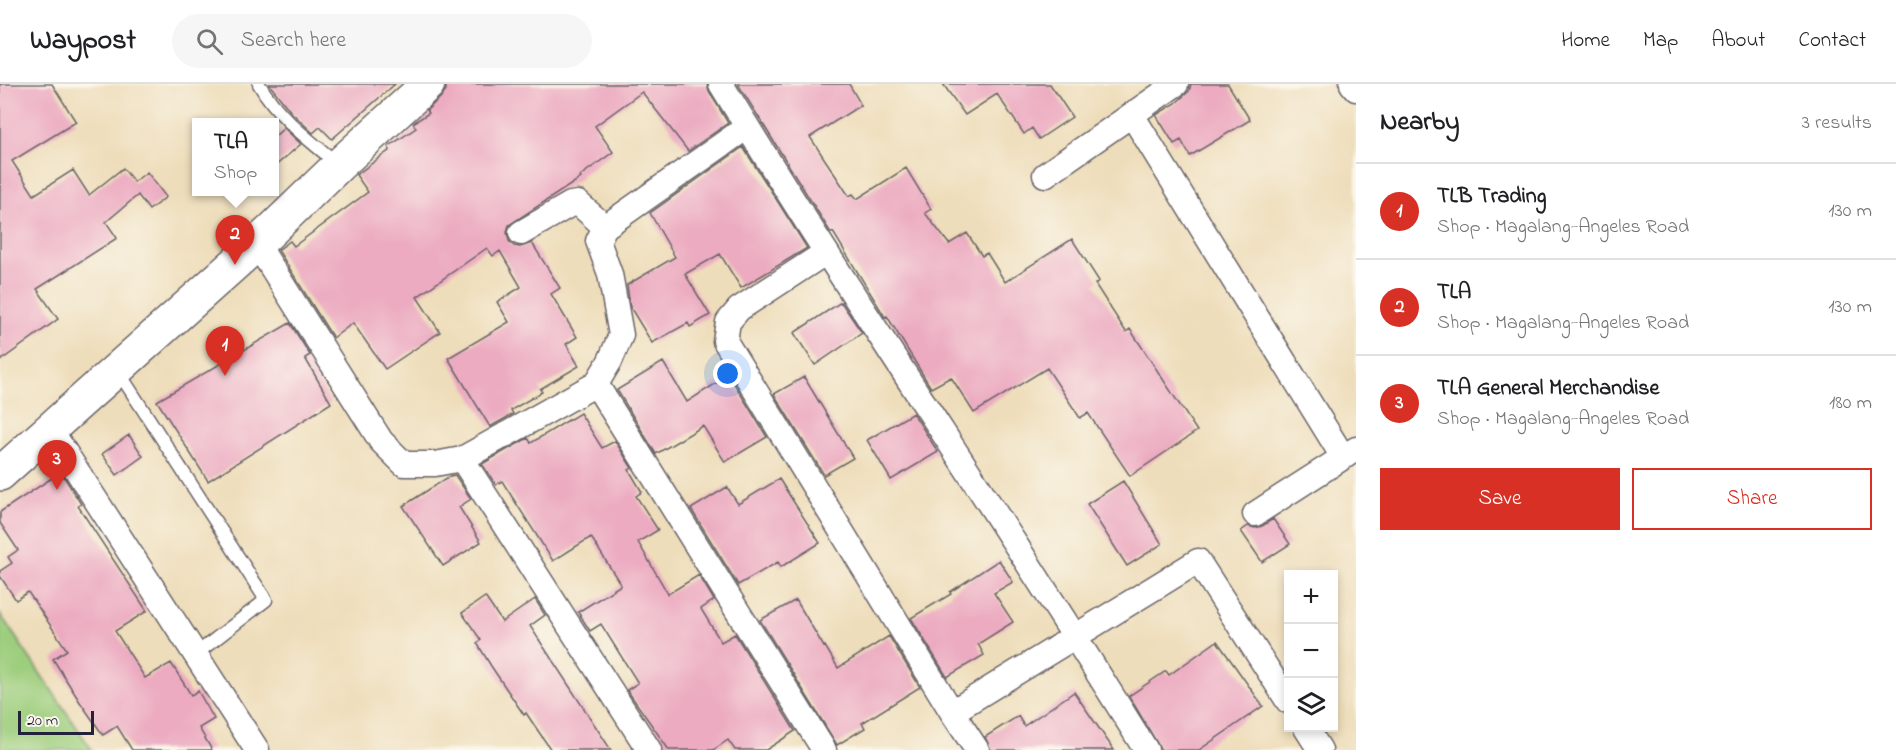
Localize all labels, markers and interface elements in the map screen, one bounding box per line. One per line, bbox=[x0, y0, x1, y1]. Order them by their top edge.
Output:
search box bbox=[172, 14, 592, 68]
text: Waypost bbox=[30, 21, 136, 62]
icon: search bbox=[193, 25, 226, 58]
text: Search here bbox=[241, 25, 346, 57]
text: Home bbox=[1561, 26, 1610, 56]
text: Map bbox=[1643, 26, 1678, 56]
text: About bbox=[1711, 26, 1765, 56]
text: Contact bbox=[1798, 26, 1866, 56]
text: Nearby bbox=[1380, 104, 1459, 142]
text: 3 results bbox=[1802, 109, 1872, 138]
popup bbox=[192, 118, 279, 196]
text: TLA bbox=[214, 127, 248, 159]
text: Shop bbox=[214, 159, 257, 188]
text: TLB Trading bbox=[1437, 181, 1546, 213]
text: 1 bbox=[1396, 197, 1403, 226]
text: 130 m bbox=[1828, 197, 1872, 226]
text: Shop · Magalang-Angeles Road bbox=[1437, 213, 1689, 242]
pin: 2 bbox=[216, 216, 254, 265]
text: TLA bbox=[1437, 277, 1471, 309]
text: 2 bbox=[1395, 293, 1404, 322]
text: 130 m bbox=[1828, 293, 1872, 322]
text: Shop · Magalang-Angeles Road bbox=[1437, 309, 1689, 338]
pin: 1 bbox=[206, 326, 244, 376]
your location bbox=[713, 359, 742, 388]
text: TLA General Merchandise bbox=[1437, 373, 1659, 405]
text: 3 bbox=[1395, 389, 1404, 418]
text: 180 m bbox=[1829, 389, 1872, 418]
text: Shop · Magalang-Angeles Road bbox=[1437, 405, 1689, 434]
pin: 3 bbox=[38, 440, 76, 490]
button: Save bbox=[1380, 468, 1620, 530]
button: Share bbox=[1632, 468, 1872, 530]
map controls bbox=[1284, 570, 1338, 732]
button: + bbox=[1284, 570, 1338, 624]
button: − bbox=[1284, 624, 1338, 678]
button: layers bbox=[1284, 678, 1338, 732]
scale bar bbox=[18, 708, 94, 736]
text: 20 m bbox=[27, 709, 58, 733]

